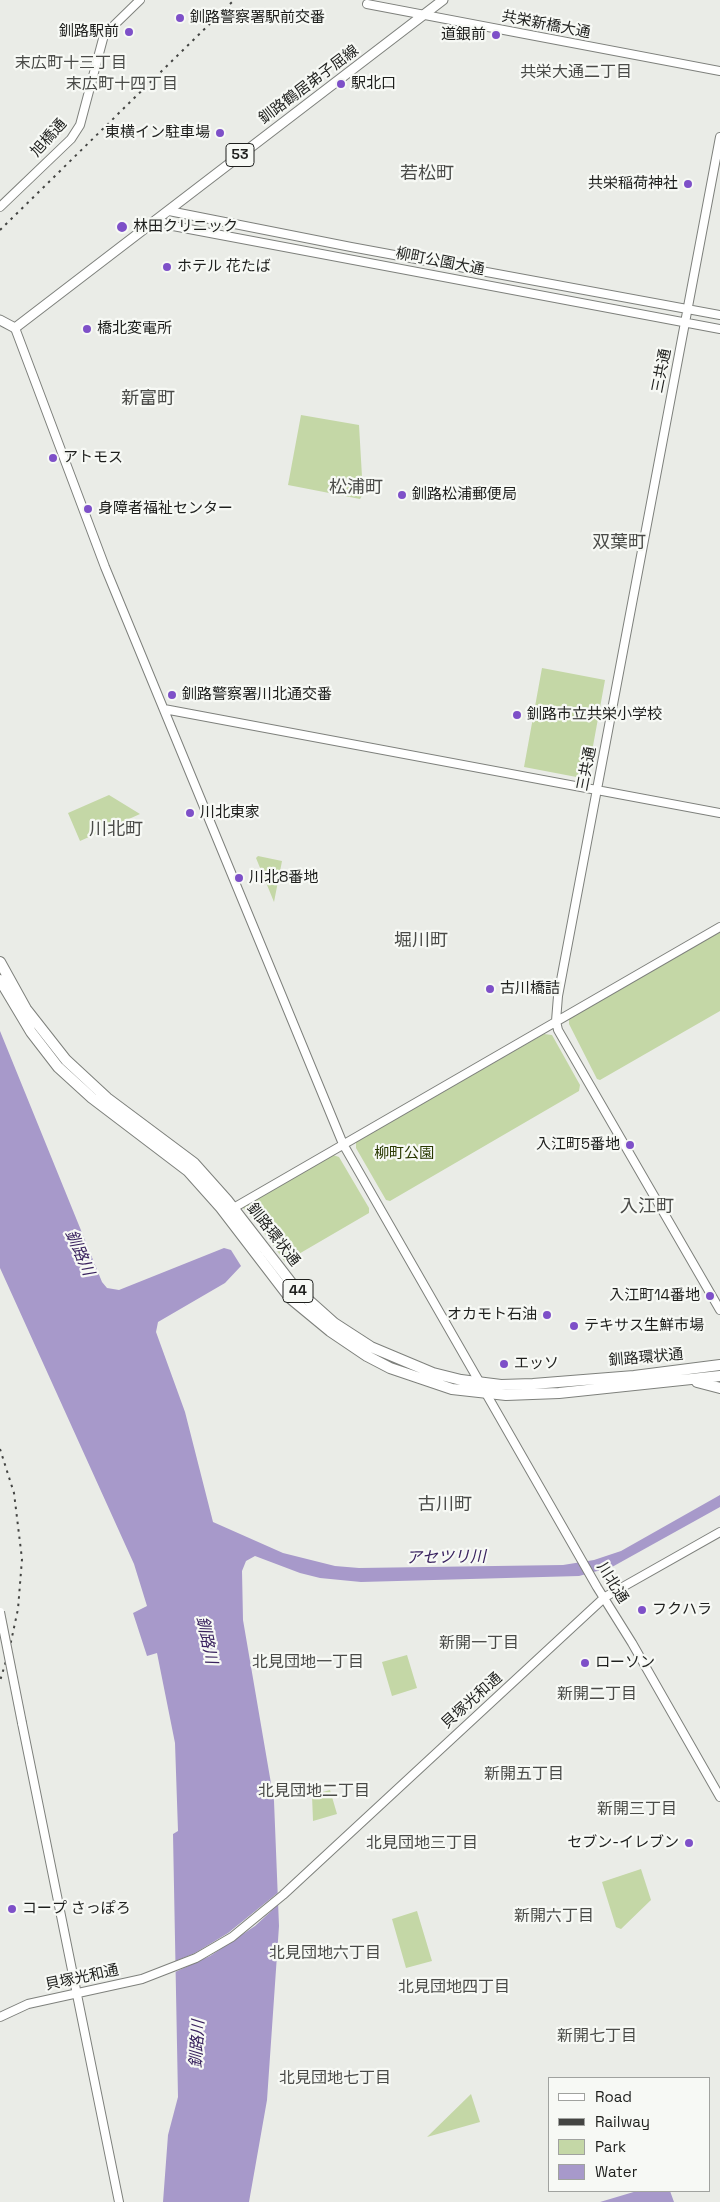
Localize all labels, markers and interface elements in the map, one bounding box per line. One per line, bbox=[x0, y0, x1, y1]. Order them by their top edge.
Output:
street label: 共栄新橋大通 bbox=[500, 8, 592, 42]
place label: 釧路警察署駅前交番 bbox=[190, 9, 325, 27]
marker: 釧路警察署駅前交番 bbox=[174, 12, 186, 24]
place label: 釧路駅前 bbox=[59, 23, 119, 41]
marker: 釧路駅前 bbox=[123, 26, 135, 38]
place label: 道銀前 bbox=[441, 26, 486, 44]
marker: 道銀前 bbox=[490, 29, 502, 41]
street label: 釧路鶴居弟子屈線 bbox=[256, 42, 362, 128]
district label: 末広町十三丁目 bbox=[15, 54, 127, 74]
district label: 共栄大通二丁目 bbox=[520, 63, 632, 83]
district label: 末広町十四丁目 bbox=[66, 75, 178, 95]
place label: 駅北口 bbox=[351, 75, 396, 93]
marker: 駅北口 bbox=[335, 78, 347, 90]
street label: 旭橋通 bbox=[27, 115, 71, 161]
place label: 東横イン駐車場 bbox=[105, 124, 210, 142]
marker: 東横イン駐車場 bbox=[214, 127, 226, 139]
road number: 53 bbox=[226, 144, 254, 166]
district label: 若松町 bbox=[400, 163, 454, 185]
place label: 共栄稲荷神社 bbox=[588, 175, 678, 193]
marker: 共栄稲荷神社 bbox=[682, 178, 694, 190]
place label: 林田クリニック bbox=[133, 218, 238, 236]
marker: 林田クリニック bbox=[115, 220, 129, 234]
street label: 柳町公園大通 bbox=[394, 245, 486, 279]
place label: ホテル 花たば bbox=[177, 258, 271, 276]
marker: ホテル 花たば bbox=[161, 261, 173, 273]
place label: 橋北変電所 bbox=[97, 320, 172, 338]
marker: 橋北変電所 bbox=[81, 323, 93, 335]
street label: 三共通 bbox=[649, 347, 675, 395]
district label: 新富町 bbox=[121, 388, 175, 410]
place label: アトモス bbox=[63, 449, 123, 467]
marker: アトモス bbox=[47, 452, 59, 464]
district label: 松浦町 bbox=[329, 477, 383, 499]
place label: 釧路松浦郵便局 bbox=[412, 486, 517, 504]
marker: 釧路松浦郵便局 bbox=[396, 489, 408, 501]
place label: 身障者福祉センター bbox=[98, 500, 233, 518]
marker: 身障者福祉センター bbox=[82, 503, 94, 515]
district label: 双葉町 bbox=[592, 532, 646, 554]
place label: 釧路警察署川北通交番 bbox=[182, 686, 332, 704]
marker: 釧路警察署川北通交番 bbox=[166, 689, 178, 701]
place label: 釧路市立共栄小学校 bbox=[527, 706, 662, 724]
marker: 釧路市立共栄小学校 bbox=[511, 709, 523, 721]
street label: 三共通 bbox=[574, 745, 600, 793]
place label: 川北東家 bbox=[200, 804, 260, 822]
marker: 川北東家 bbox=[184, 807, 196, 819]
district label: 川北町 bbox=[89, 819, 143, 841]
place label: 川北8番地 bbox=[249, 869, 318, 887]
marker: 川北8番地 bbox=[233, 872, 245, 884]
district label: 堀川町 bbox=[394, 930, 448, 952]
place label: 古川橋詰 bbox=[500, 980, 560, 998]
marker: 古川橋詰 bbox=[484, 983, 496, 995]
place label: 入江町5番地 bbox=[536, 1136, 620, 1154]
marker: 入江町5番地 bbox=[624, 1139, 636, 1151]
park label: 柳町公園 bbox=[374, 1145, 434, 1163]
district label: 入江町 bbox=[620, 1196, 674, 1218]
street label: 釧路環状通 bbox=[243, 1200, 303, 1270]
water label: 釧路川 bbox=[60, 1227, 98, 1279]
road number: 44 bbox=[283, 1280, 313, 1302]
place label: 入江町14番地 bbox=[609, 1287, 700, 1305]
marker: 入江町14番地 bbox=[704, 1290, 716, 1302]
place label: オカモト石油 bbox=[447, 1306, 537, 1324]
marker: オカモト石油 bbox=[541, 1309, 553, 1321]
place label: テキサス生鮮市場 bbox=[584, 1317, 704, 1335]
marker: テキサス生鮮市場 bbox=[568, 1320, 580, 1332]
street label: 釧路環状通 bbox=[608, 1346, 684, 1370]
place label: エッソ bbox=[514, 1355, 559, 1373]
marker: エッソ bbox=[498, 1358, 510, 1370]
district label: 古川町 bbox=[418, 1494, 472, 1516]
water label: アセツリ川 bbox=[406, 1548, 486, 1568]
street label: 川北通 bbox=[592, 1559, 632, 1607]
place label: フクハラ bbox=[652, 1601, 712, 1619]
marker: フクハラ bbox=[636, 1604, 648, 1616]
water label: 釧路川 bbox=[192, 1615, 220, 1665]
district label: 新開一丁目 bbox=[439, 1634, 519, 1654]
district label: 北見団地一丁目 bbox=[252, 1653, 364, 1673]
place label: ローソン bbox=[595, 1654, 655, 1672]
marker: ローソン bbox=[579, 1657, 591, 1669]
street label: 貝塚光和通 bbox=[438, 1669, 506, 1733]
district label: 新開二丁目 bbox=[557, 1685, 637, 1705]
district label: 新開五丁目 bbox=[484, 1765, 564, 1785]
district label: 北見団地二丁目 bbox=[258, 1782, 370, 1802]
district label: 新開三丁目 bbox=[597, 1800, 677, 1820]
district label: 北見団地三丁目 bbox=[366, 1834, 478, 1854]
place label: セブン-イレブン bbox=[567, 1834, 679, 1852]
marker: セブン-イレブン bbox=[683, 1837, 695, 1849]
place label: コープ さっぽろ bbox=[22, 1900, 131, 1918]
marker: コープ さっぽろ bbox=[6, 1903, 18, 1915]
district label: 新開六丁目 bbox=[514, 1907, 594, 1927]
district label: 北見団地六丁目 bbox=[269, 1944, 381, 1964]
street label: 貝塚光和通 bbox=[43, 1961, 121, 1995]
district label: 北見団地四丁目 bbox=[398, 1978, 510, 1998]
water label: 釧路川 bbox=[187, 2020, 209, 2068]
district label: 新開七丁目 bbox=[557, 2027, 637, 2047]
district label: 北見団地七丁目 bbox=[279, 2069, 391, 2089]
legend bbox=[548, 2077, 710, 2192]
text: Road bbox=[595, 2087, 632, 2106]
text: Railway bbox=[595, 2112, 650, 2131]
text: Park bbox=[595, 2137, 626, 2156]
text: Water bbox=[595, 2162, 637, 2181]

